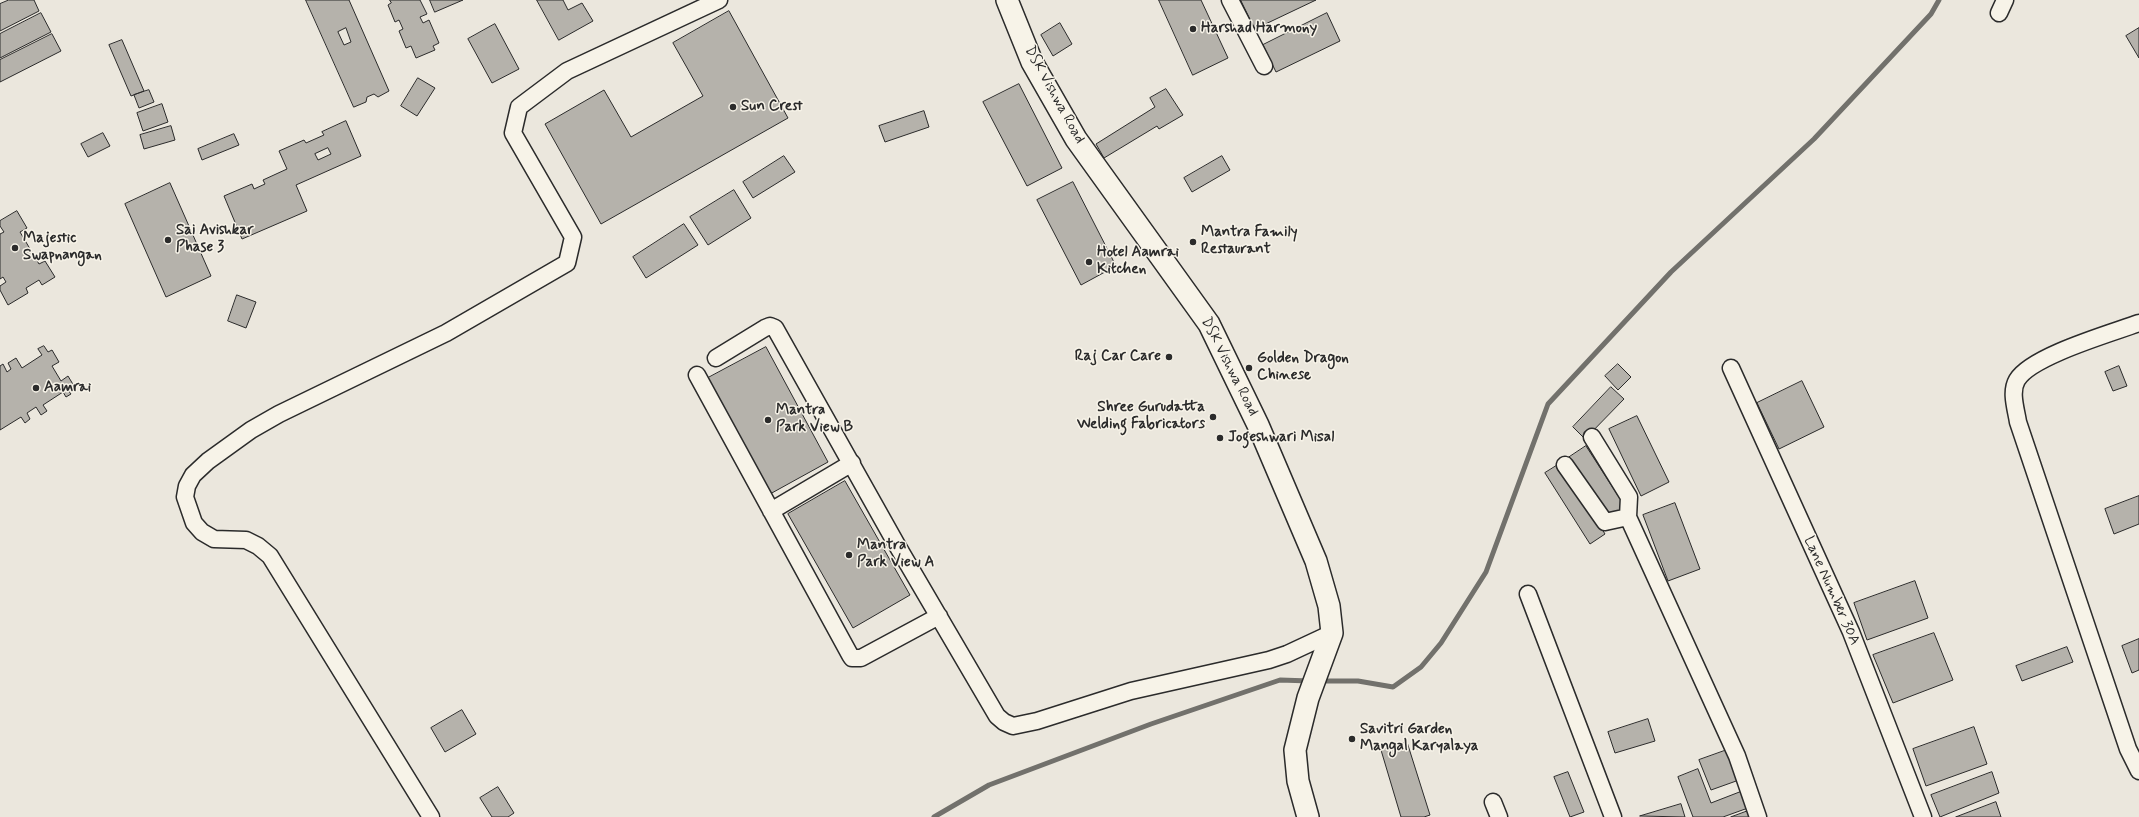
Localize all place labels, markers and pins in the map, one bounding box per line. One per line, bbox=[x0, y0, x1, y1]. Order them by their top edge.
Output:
place label: Harshad Harmony bbox=[1201, 20, 1317, 38]
marker: Harshad Harmony bbox=[1188, 24, 1198, 34]
place label: Sun Crest bbox=[741, 98, 803, 116]
marker: Sun Crest bbox=[728, 102, 738, 112]
place label: Sai Avishkar Phase 3 bbox=[176, 222, 253, 257]
place label: Mantra Family Restaurant bbox=[1201, 224, 1297, 259]
place label: Majestic Swapnangan bbox=[23, 230, 102, 265]
marker: Sai Avishkar Phase 3 bbox=[163, 235, 173, 245]
marker: Mantra Family Restaurant bbox=[1188, 237, 1198, 247]
marker: Majestic Swapnangan bbox=[10, 243, 20, 253]
place label: Hotel Aamrai Kitchen bbox=[1097, 244, 1179, 279]
marker: Hotel Aamrai Kitchen bbox=[1084, 257, 1094, 267]
place label: Raj Car Care bbox=[1075, 348, 1161, 366]
place label: Golden Dragon Chinese bbox=[1257, 350, 1349, 385]
marker: Raj Car Care bbox=[1164, 352, 1174, 362]
marker: Golden Dragon Chinese bbox=[1244, 363, 1254, 373]
place label: Aamrai bbox=[44, 379, 91, 397]
marker: Aamrai bbox=[31, 383, 41, 393]
place label: Shree Gurudatta Welding Fabricators bbox=[1077, 399, 1205, 434]
place label: Mantra Park View B bbox=[776, 402, 853, 437]
marker: Shree Gurudatta Welding Fabricators bbox=[1208, 412, 1218, 422]
marker: Mantra Park View B bbox=[763, 415, 773, 425]
place label: Jogeshwari Misal bbox=[1228, 429, 1334, 447]
marker: Jogeshwari Misal bbox=[1215, 433, 1225, 443]
place label: Mantra Park View A bbox=[857, 537, 934, 572]
marker: Mantra Park View A bbox=[844, 550, 854, 560]
place label: Savitri Garden Mangal Karyalaya bbox=[1360, 721, 1479, 756]
marker: Savitri Garden Mangal Karyalaya bbox=[1347, 734, 1357, 744]

